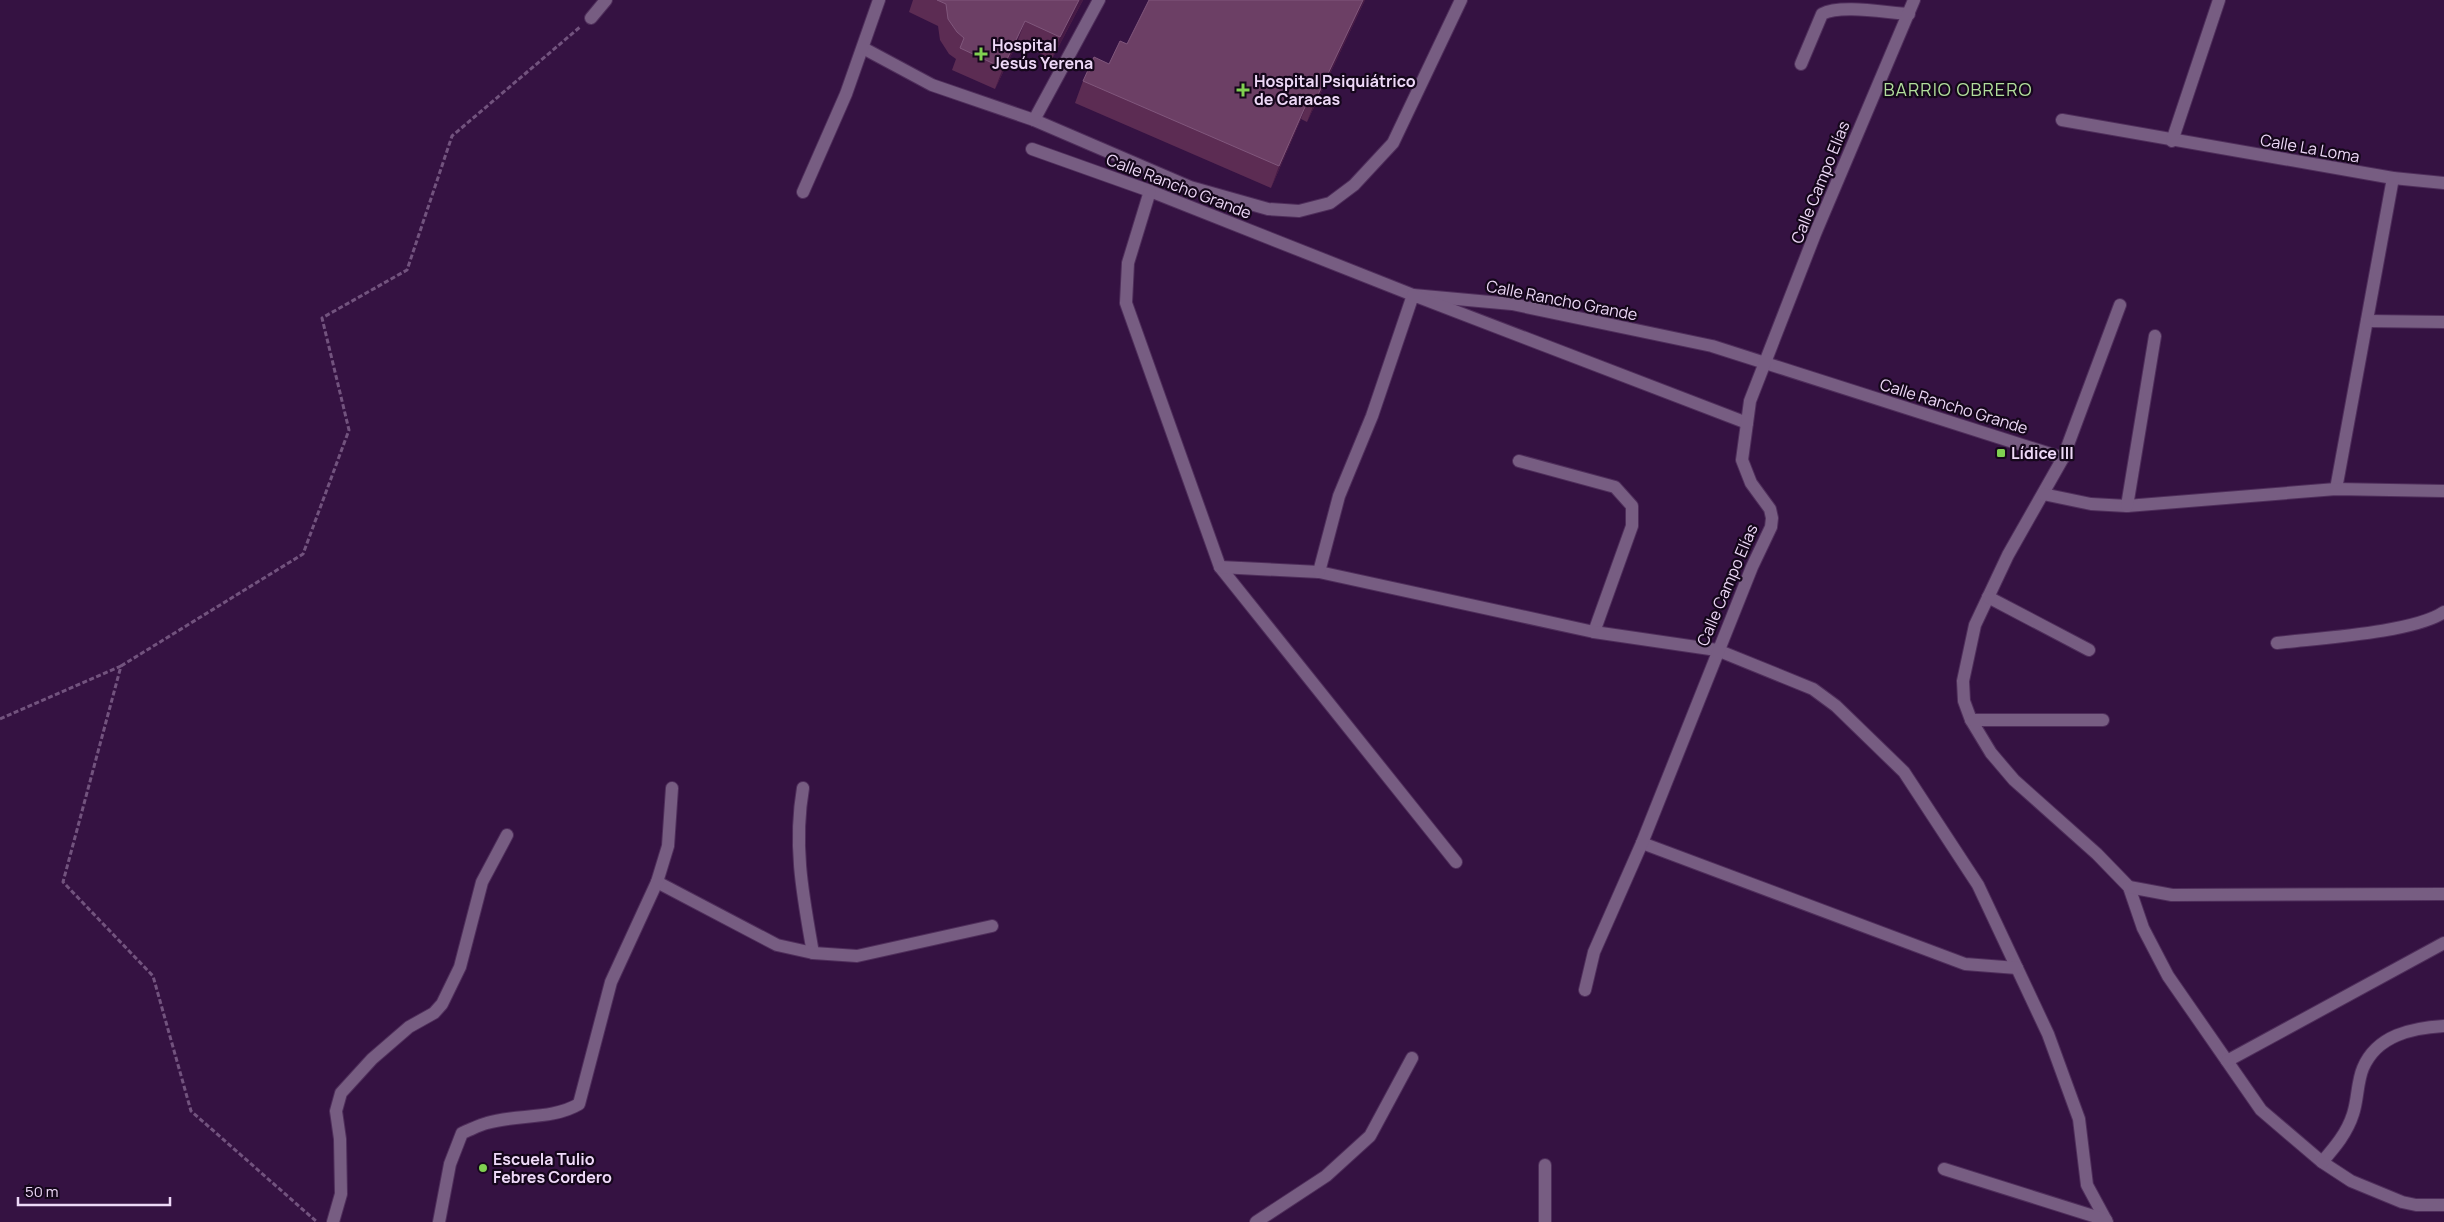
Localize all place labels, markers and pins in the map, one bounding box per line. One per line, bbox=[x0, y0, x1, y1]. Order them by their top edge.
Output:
place label: Hospital Jesús Yerena bbox=[992, 34, 1093, 74]
marker: Hospital Jesús Yerena bbox=[974, 47, 988, 61]
place label: Hospital Psiquiátrico de Caracas bbox=[1254, 70, 1416, 110]
marker: Hospital Psiquiátrico de Caracas bbox=[1236, 83, 1250, 97]
place label: Lídice III bbox=[2011, 442, 2074, 464]
marker: Lídice III bbox=[1995, 447, 2007, 459]
place label: Escuela Tulio Febres Cordero bbox=[493, 1148, 612, 1188]
marker: Escuela Tulio Febres Cordero bbox=[477, 1162, 489, 1174]

